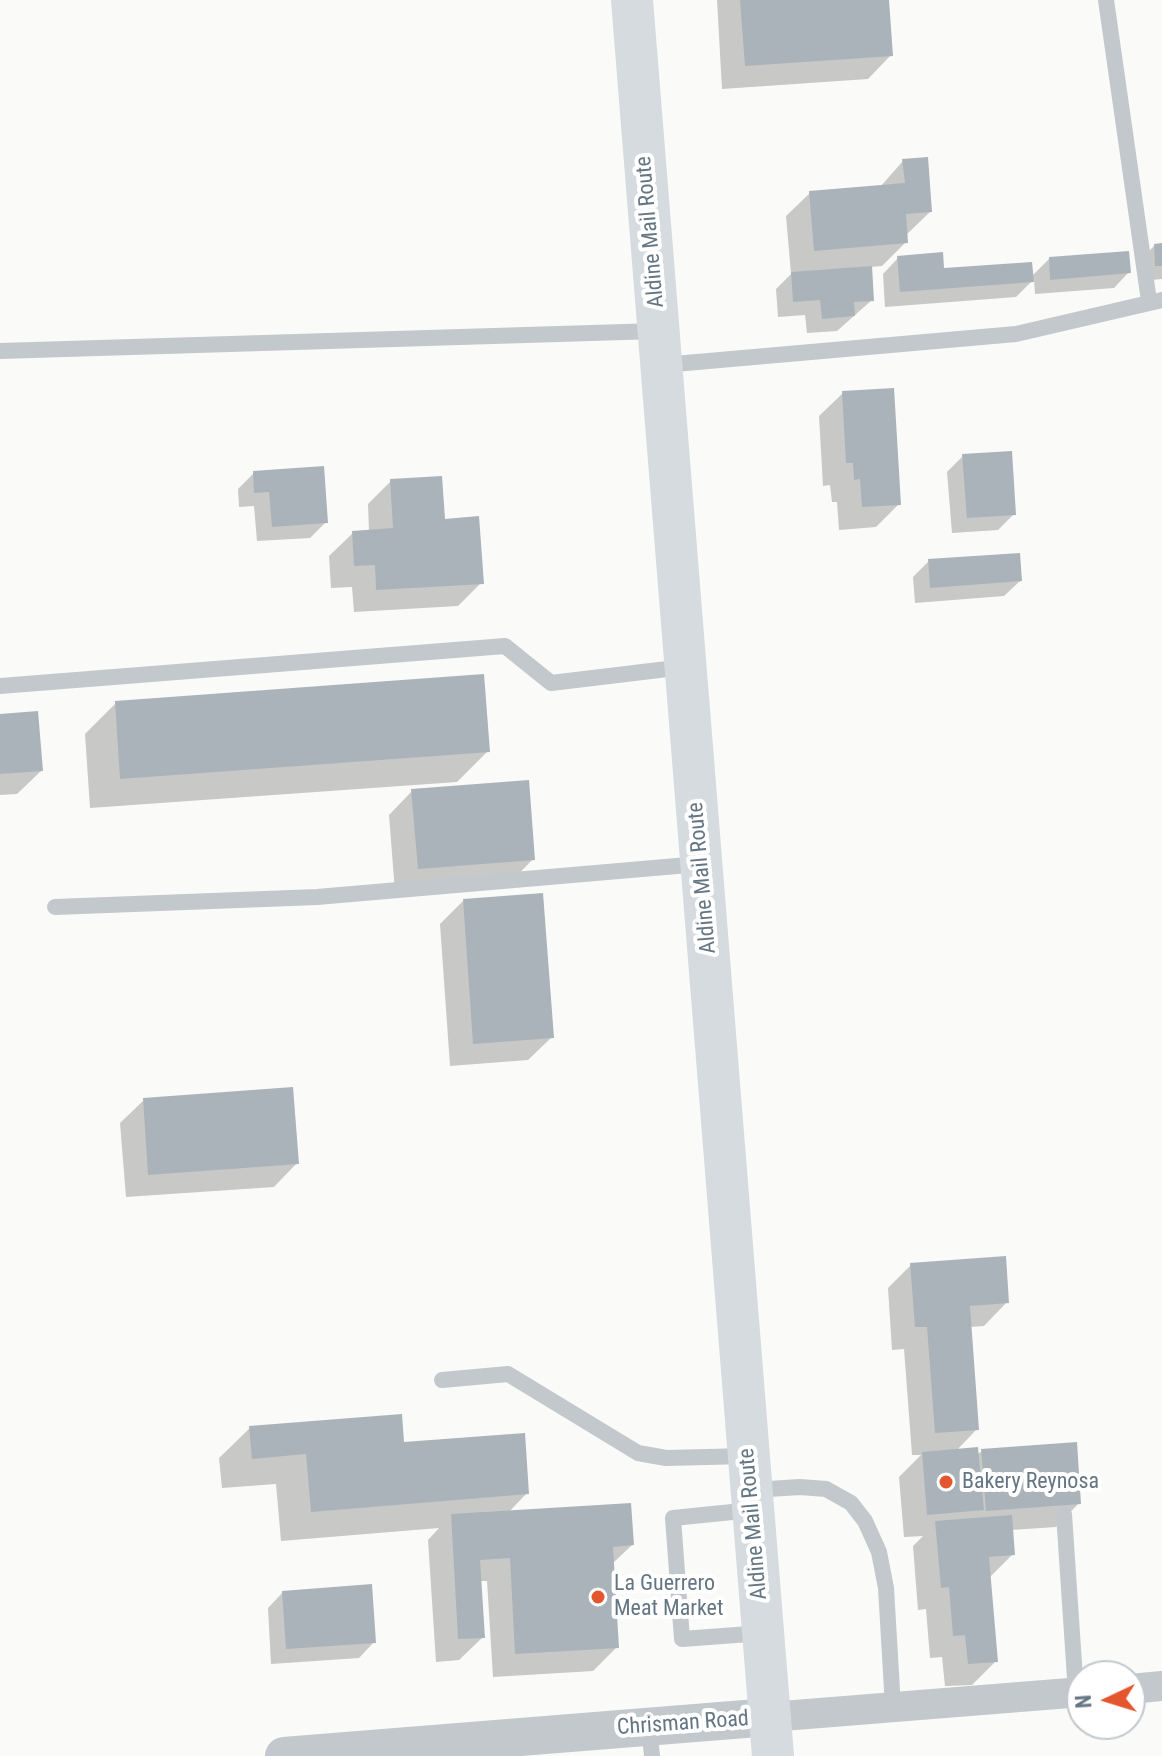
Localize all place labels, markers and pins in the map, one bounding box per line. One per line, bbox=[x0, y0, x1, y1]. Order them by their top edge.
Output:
place label: Bakery Reynosa bbox=[962, 1469, 1099, 1495]
marker: Bakery Reynosa bbox=[937, 1473, 955, 1491]
place label: La Guerrero Meat Market bbox=[614, 1571, 723, 1622]
marker: La Guerrero Meat Market bbox=[589, 1588, 607, 1606]

